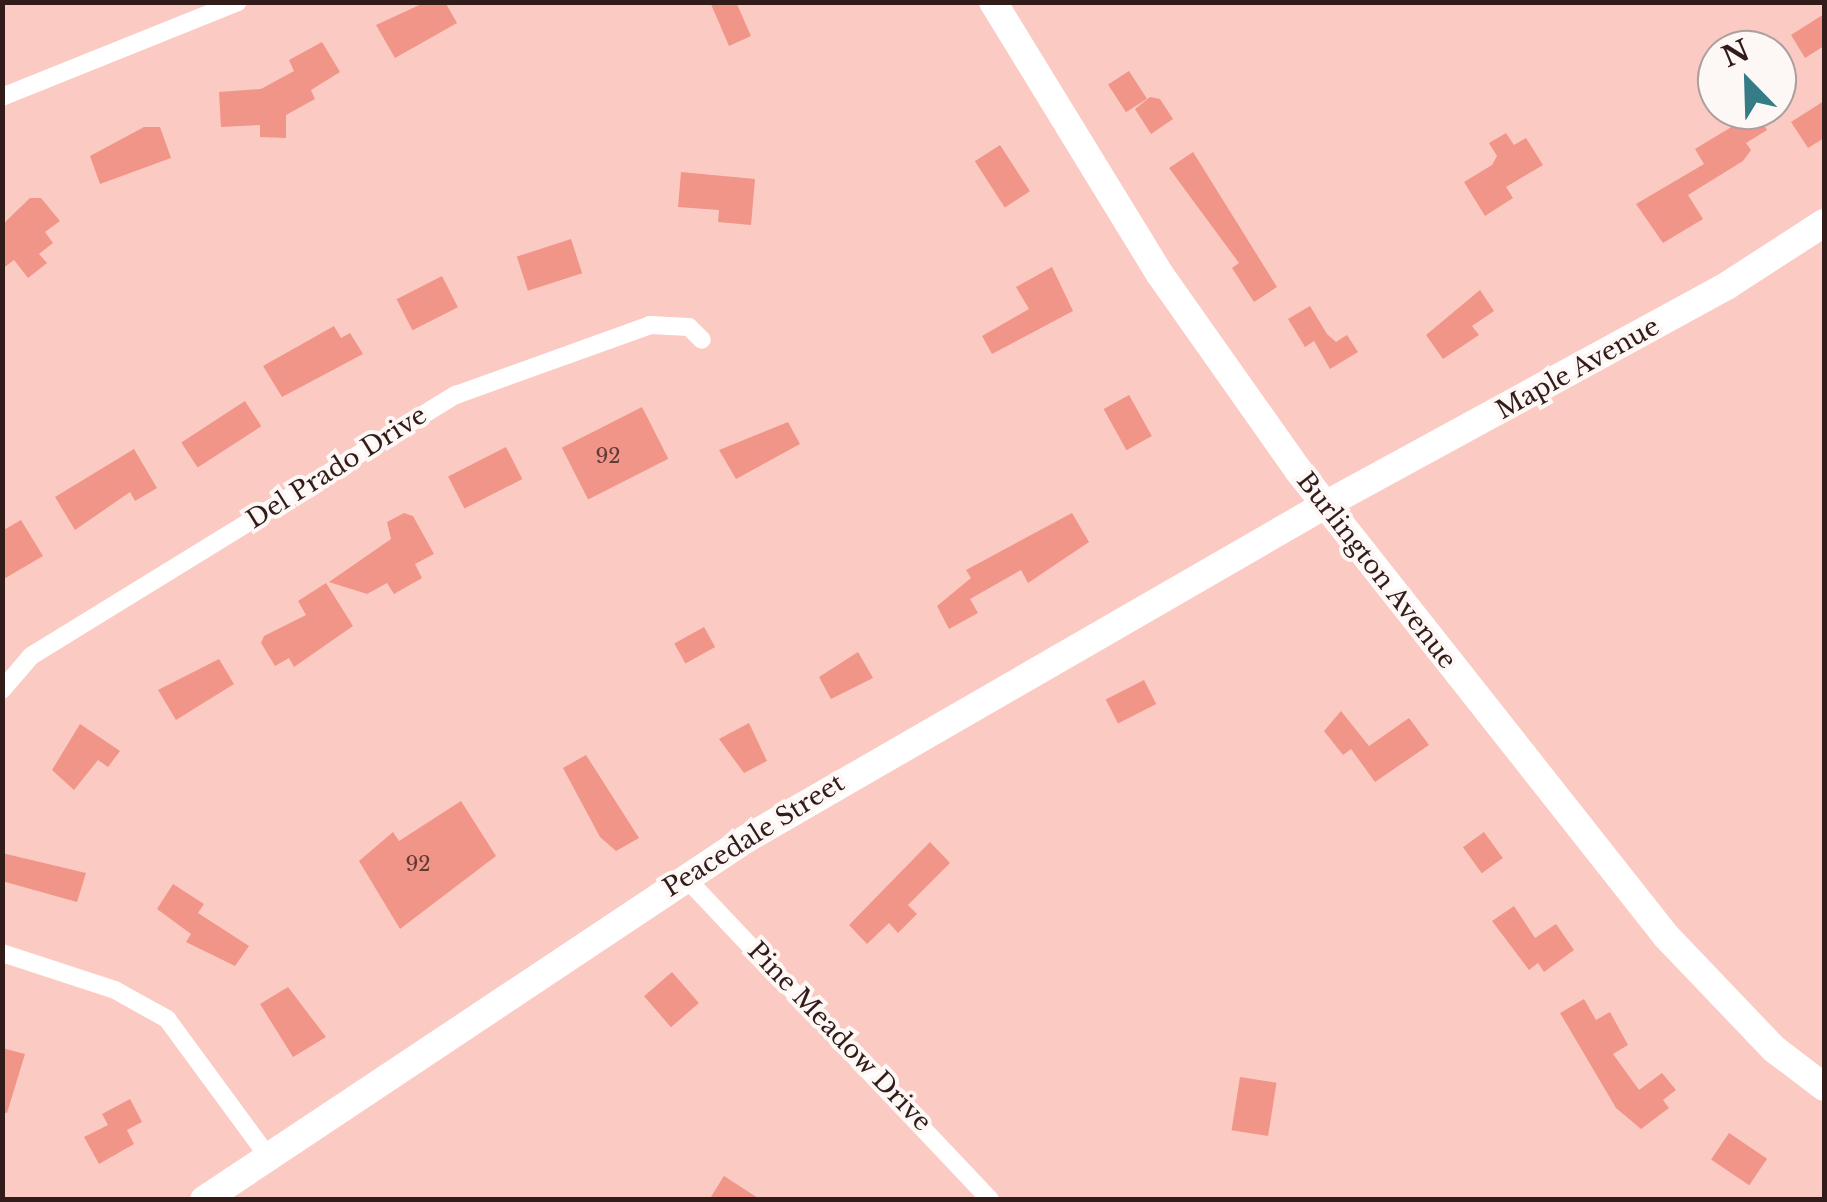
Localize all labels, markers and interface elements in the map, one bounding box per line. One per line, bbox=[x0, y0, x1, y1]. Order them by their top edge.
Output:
north arrow bbox=[1697, 30, 1797, 130]
text: N bbox=[1717, 33, 1755, 75]
street label: Maple Avenue bbox=[1491, 312, 1665, 426]
street label: Del Prado Drive bbox=[241, 401, 433, 535]
house number: 92 bbox=[595, 444, 621, 468]
street label: Burlington Avenue bbox=[1290, 466, 1462, 676]
street label: Peacedale Street bbox=[658, 768, 850, 904]
house number: 92 bbox=[405, 852, 431, 876]
street label: Pine Meadow Drive bbox=[741, 936, 937, 1138]

